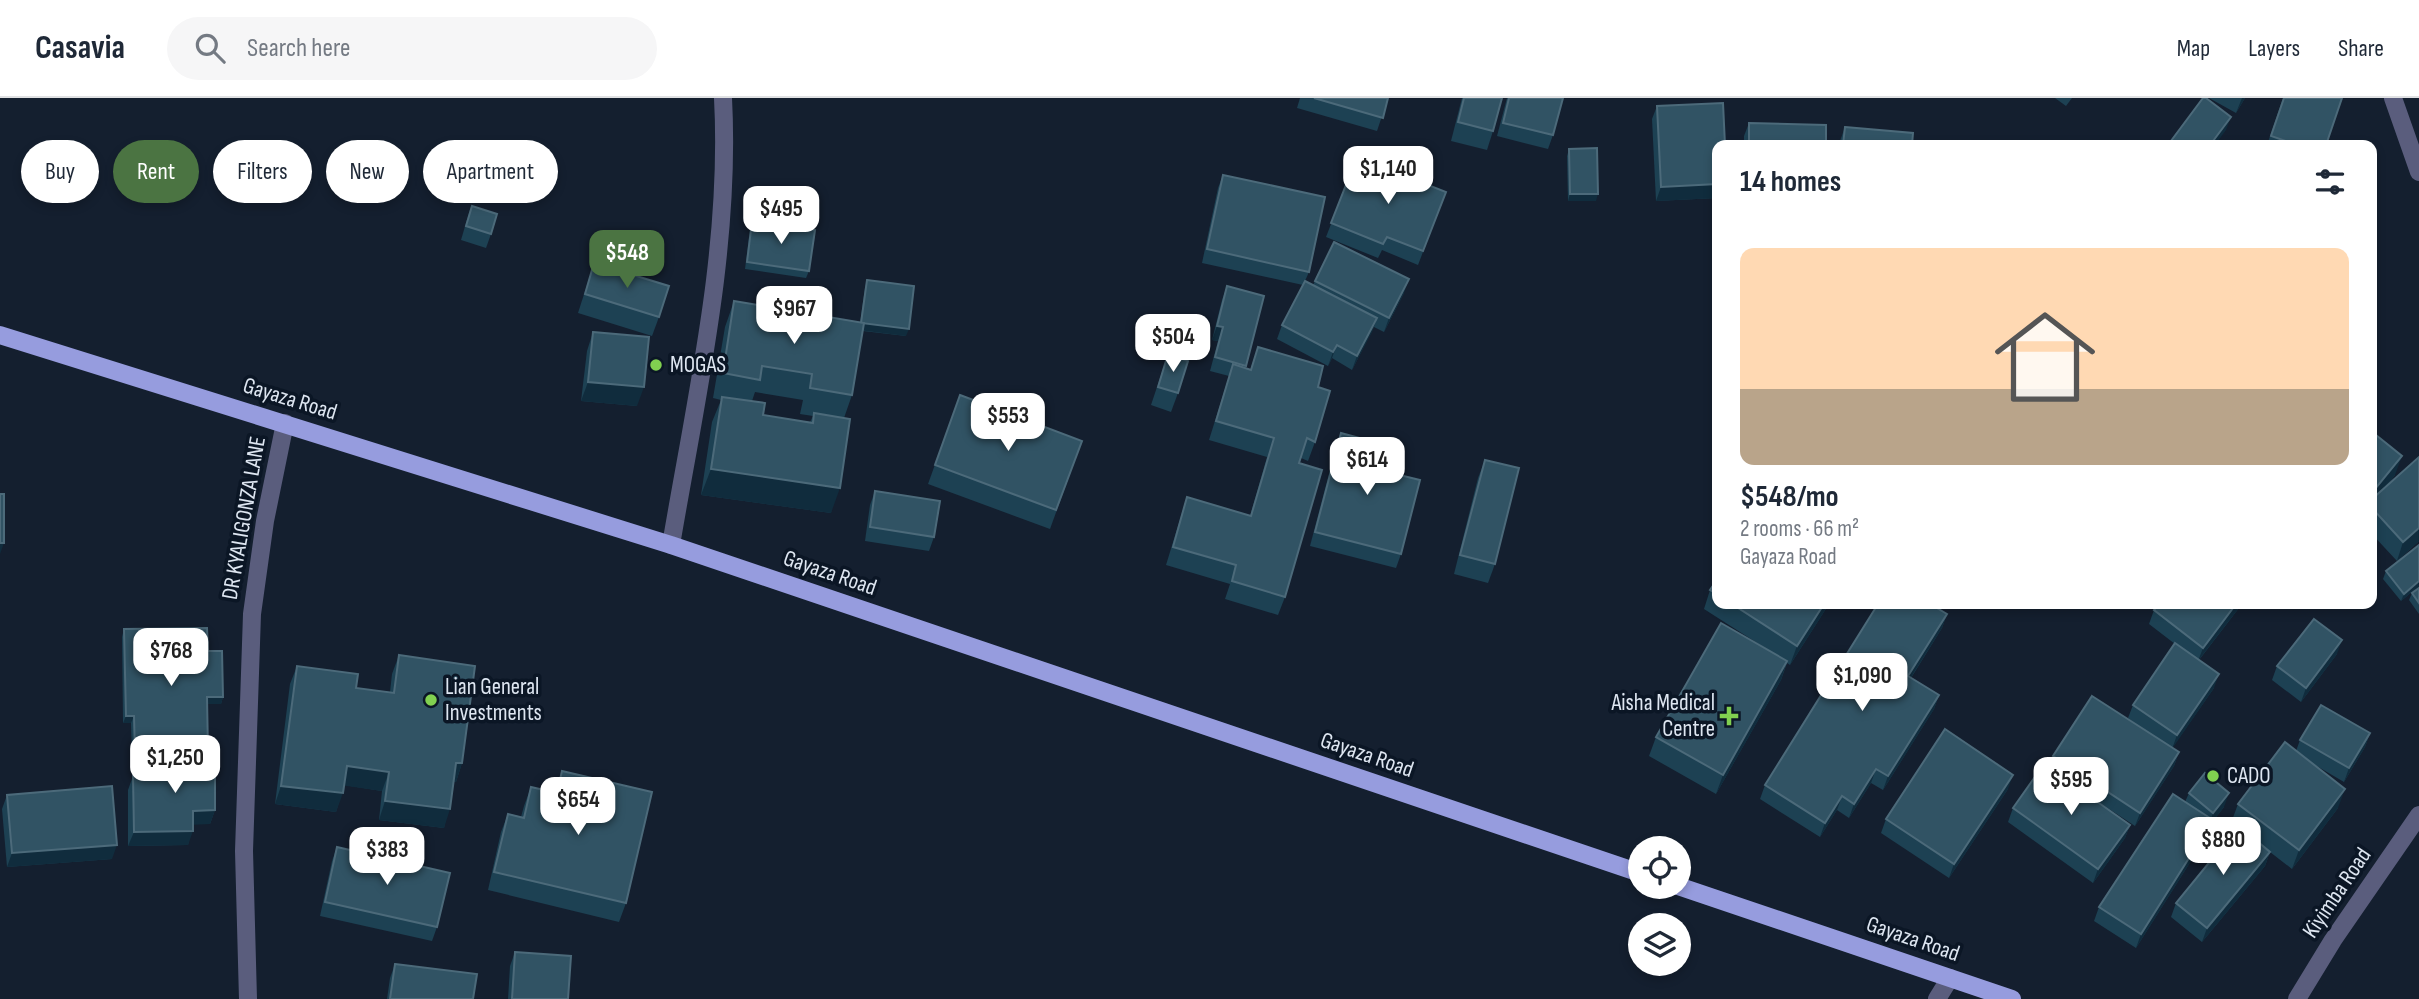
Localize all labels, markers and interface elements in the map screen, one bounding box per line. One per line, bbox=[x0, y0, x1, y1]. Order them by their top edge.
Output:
search box bbox=[167, 17, 657, 80]
text: Casavia bbox=[35, 28, 125, 68]
icon: search bbox=[191, 29, 229, 67]
text: Search here bbox=[247, 33, 350, 64]
text: Map bbox=[2177, 34, 2210, 63]
text: Layers bbox=[2248, 34, 2300, 63]
text: Share bbox=[2338, 34, 2384, 63]
chip: Buy bbox=[21, 140, 99, 203]
chip: Rent bbox=[113, 140, 199, 203]
chip: Filters bbox=[213, 140, 312, 203]
chip: New bbox=[326, 140, 409, 203]
chip: Apartment bbox=[423, 140, 558, 203]
pin: $1,140 bbox=[1331, 146, 1445, 206]
text: $1,140 bbox=[1359, 155, 1417, 183]
icon: filters bbox=[2311, 163, 2349, 201]
text: 14 homes bbox=[1740, 164, 1841, 200]
pin: $495 bbox=[740, 186, 822, 246]
text: $495 bbox=[759, 195, 803, 223]
pin: $548 bbox=[586, 230, 668, 290]
text: $548 bbox=[605, 239, 649, 267]
pin: $967 bbox=[753, 286, 835, 346]
icon: home bbox=[1982, 294, 2108, 420]
text: $967 bbox=[772, 295, 816, 323]
pin: $504 bbox=[1132, 314, 1214, 374]
text: $504 bbox=[1151, 323, 1195, 351]
place label: MOGAS bbox=[670, 351, 726, 379]
marker: MOGAS bbox=[648, 357, 664, 373]
street label: Gayaza Road bbox=[240, 372, 340, 426]
pin: $553 bbox=[967, 394, 1049, 453]
text: $553 bbox=[987, 402, 1029, 430]
street label: DR KYALIGONZA LANE bbox=[216, 434, 272, 602]
pin: $614 bbox=[1326, 438, 1408, 497]
text: $614 bbox=[1346, 446, 1388, 474]
text: $548/mo bbox=[1740, 479, 1839, 515]
text: 2 rooms · 66 m² bbox=[1740, 515, 1859, 543]
text: Gayaza Road bbox=[1740, 543, 1837, 571]
street label: Gayaza Road bbox=[780, 544, 880, 602]
pin: $768 bbox=[130, 628, 212, 688]
text: $768 bbox=[149, 637, 193, 665]
pin: $1,090 bbox=[1805, 654, 1919, 713]
text: $1,090 bbox=[1832, 662, 1892, 690]
place label: Lian General Investments bbox=[445, 673, 542, 727]
place label: Aisha Medical Centre bbox=[1610, 689, 1715, 743]
marker: Lian General Investments bbox=[423, 692, 439, 708]
marker: Aisha Medical Centre bbox=[1721, 708, 1737, 724]
street label: Gayaza Road bbox=[1317, 726, 1417, 784]
pin: $1,250 bbox=[118, 736, 232, 795]
text: $1,250 bbox=[146, 744, 204, 772]
pin: $595 bbox=[2030, 758, 2112, 817]
place label: CADO bbox=[2227, 762, 2271, 790]
text: $595 bbox=[2050, 766, 2092, 794]
marker: CADO bbox=[2205, 768, 2221, 784]
pin: $654 bbox=[537, 778, 619, 837]
text: $654 bbox=[556, 786, 600, 814]
pin: $880 bbox=[2182, 818, 2264, 877]
text: $880 bbox=[2201, 826, 2245, 854]
pin: $383 bbox=[346, 828, 428, 887]
text: $383 bbox=[365, 836, 409, 864]
map controls bbox=[1628, 836, 1691, 976]
button: locate bbox=[1628, 836, 1691, 899]
street label: Kiyimba Road bbox=[2297, 842, 2377, 944]
street label: Gayaza Road bbox=[1863, 910, 1963, 968]
button: layers bbox=[1628, 913, 1691, 976]

